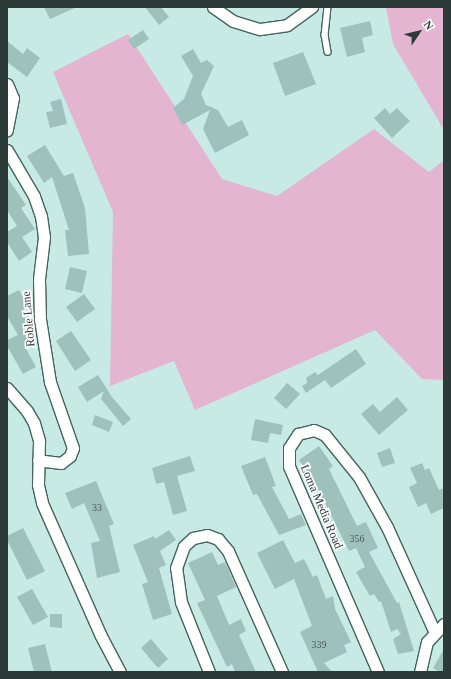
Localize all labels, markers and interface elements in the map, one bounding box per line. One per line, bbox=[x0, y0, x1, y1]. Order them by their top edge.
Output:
north arrow bbox=[399, 12, 439, 52]
text: N bbox=[422, 18, 436, 32]
street label: Roble Lane bbox=[19, 291, 39, 347]
street label: Loma Media Road bbox=[297, 463, 345, 551]
house number: 33 bbox=[92, 502, 102, 514]
house number: 356 bbox=[350, 533, 364, 545]
house number: 339 bbox=[312, 639, 326, 651]

